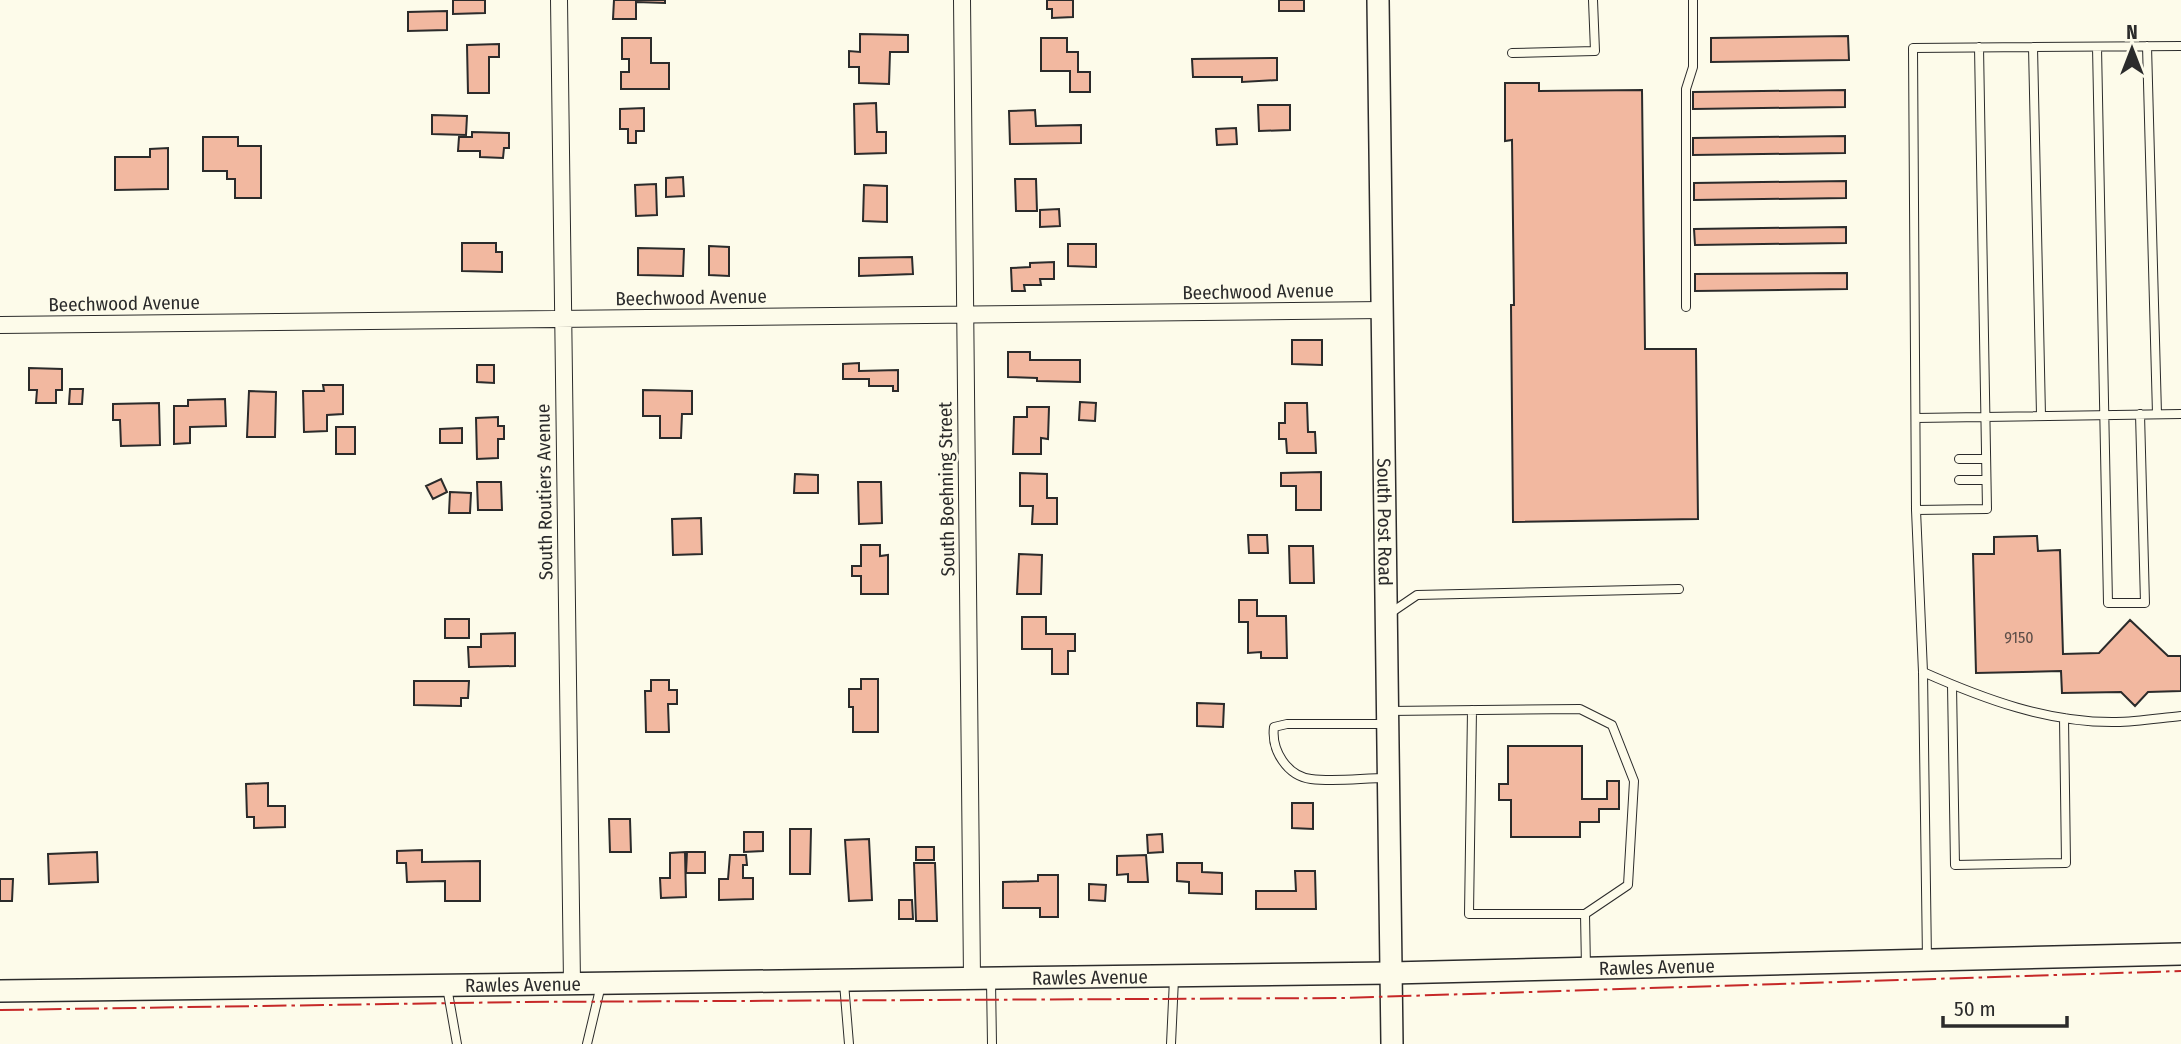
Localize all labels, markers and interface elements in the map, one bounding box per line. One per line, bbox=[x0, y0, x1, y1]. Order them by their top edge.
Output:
north arrow bbox=[2097, 14, 2167, 84]
text: N bbox=[2126, 21, 2138, 44]
street label: Beechwood Avenue bbox=[1182, 279, 1334, 304]
street label: Beechwood Avenue bbox=[615, 285, 767, 310]
street label: Beechwood Avenue bbox=[48, 291, 200, 316]
street label: South Boehning Street bbox=[933, 401, 960, 577]
street label: South Routiers Avenue bbox=[531, 404, 558, 580]
street label: South Post Road bbox=[1372, 458, 1397, 586]
house number: 9150 bbox=[2004, 628, 2034, 647]
street label: Rawles Avenue bbox=[1599, 954, 1715, 980]
street label: Rawles Avenue bbox=[1032, 965, 1148, 990]
street label: Rawles Avenue bbox=[465, 972, 581, 997]
scale bar bbox=[1943, 984, 2067, 1028]
text: 50 m bbox=[1954, 996, 1996, 1022]

